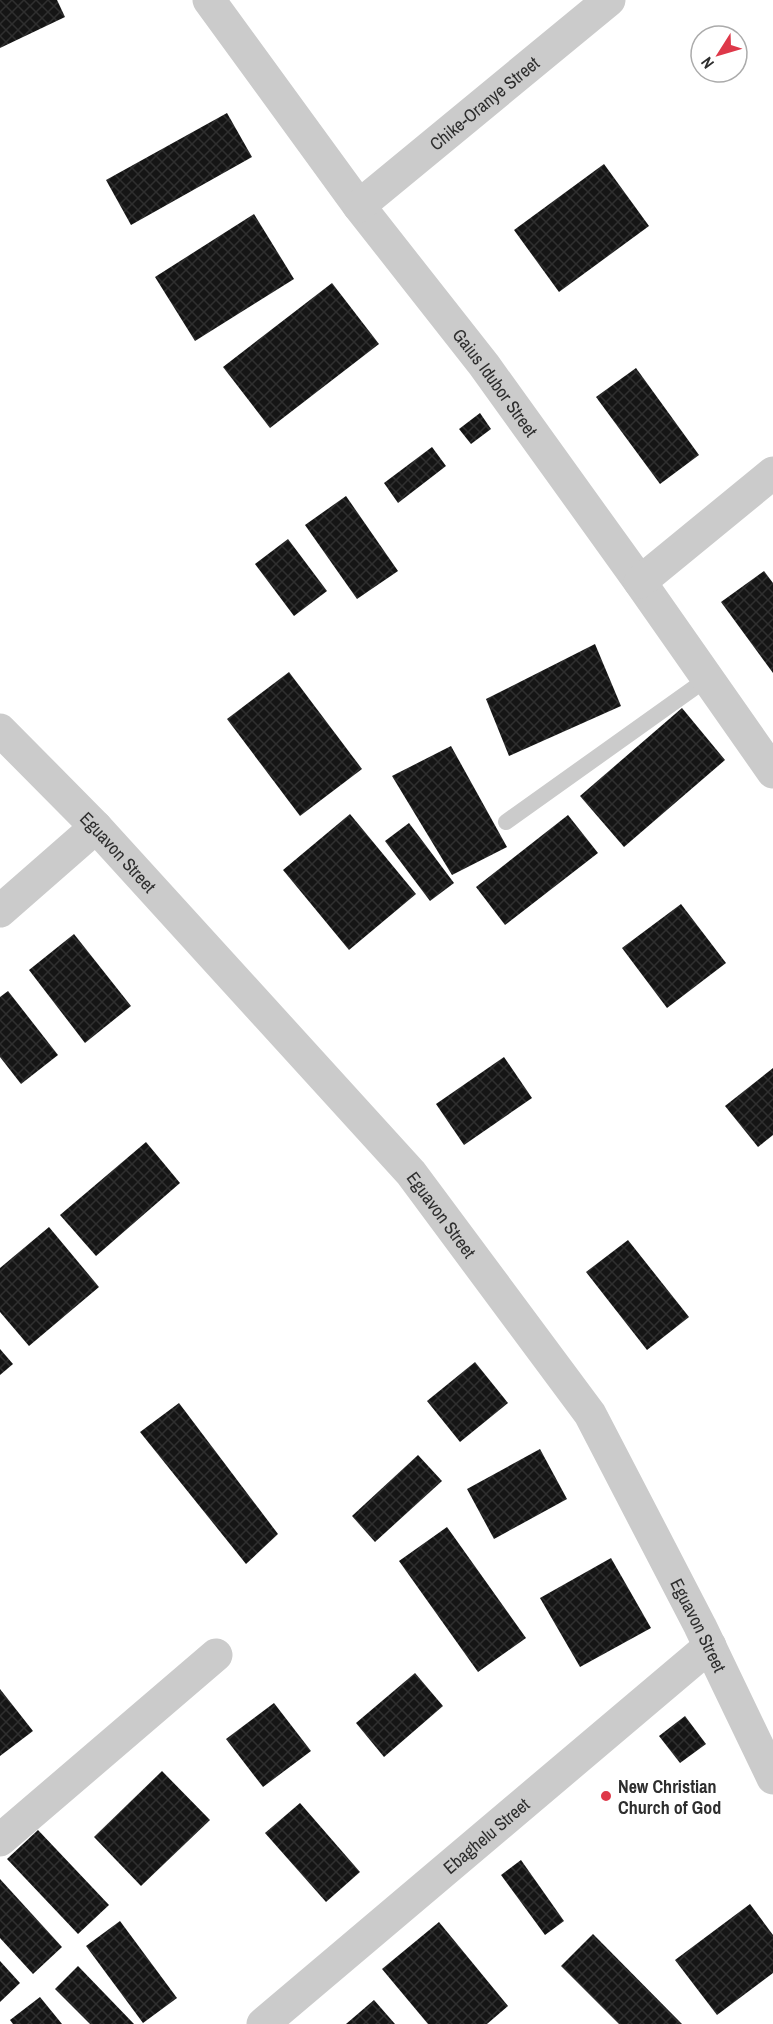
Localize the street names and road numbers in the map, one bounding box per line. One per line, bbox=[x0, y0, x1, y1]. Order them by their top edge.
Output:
street label: Chike-Oranye Street bbox=[424, 50, 544, 156]
street label: Gaius Idubor Street bbox=[447, 323, 544, 442]
street label: Eguavon Street bbox=[75, 806, 162, 898]
street label: Eguavon Street bbox=[401, 1166, 482, 1263]
street label: Eguavon Street bbox=[665, 1574, 733, 1676]
street label: Ebaghelu Street bbox=[437, 1792, 535, 1879]

